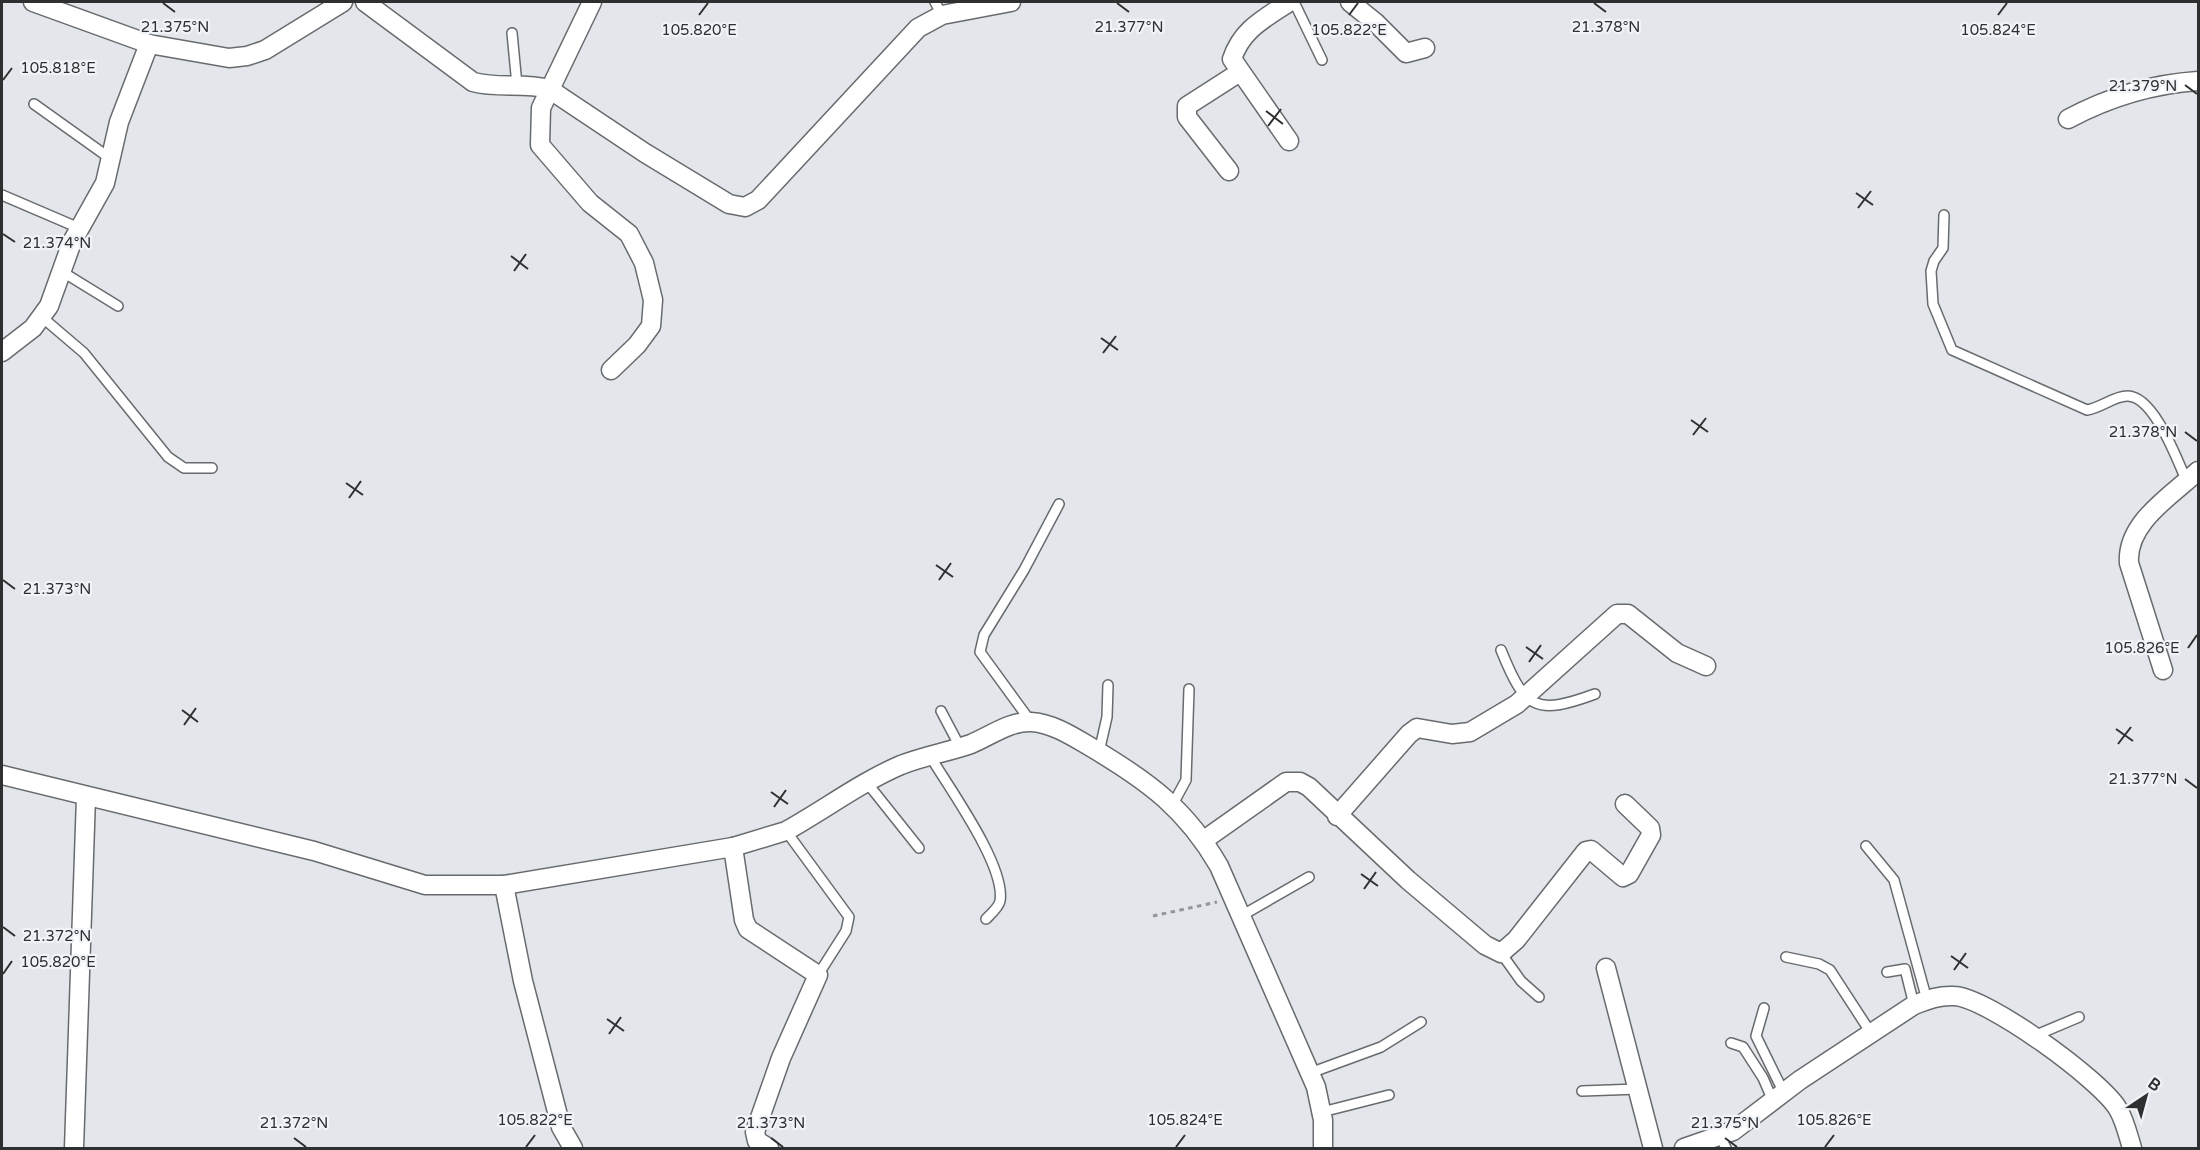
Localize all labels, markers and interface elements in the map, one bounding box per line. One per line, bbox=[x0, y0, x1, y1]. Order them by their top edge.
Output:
text: 21.375°N bbox=[141, 18, 209, 36]
text: 21.377°N bbox=[1094, 18, 1164, 36]
text: 21.378°N bbox=[1572, 18, 1640, 36]
text: 105.820°E bbox=[661, 21, 737, 39]
text: 105.822°E bbox=[1311, 21, 1387, 39]
text: 105.824°E bbox=[1960, 21, 2036, 39]
text: 105.818°E bbox=[20, 59, 96, 77]
text: 21.379°N bbox=[2109, 77, 2177, 95]
text: 21.374°N bbox=[23, 234, 91, 252]
text: 21.378°N bbox=[2109, 423, 2177, 441]
text: 21.373°N bbox=[23, 580, 91, 598]
text: 105.826°E bbox=[2104, 639, 2180, 657]
text: 21.377°N bbox=[2108, 770, 2178, 788]
text: 21.372°N bbox=[23, 927, 91, 945]
text: 105.820°E bbox=[20, 953, 96, 971]
north arrow bbox=[2116, 1066, 2176, 1126]
text: B bbox=[2144, 1073, 2165, 1096]
text: 105.822°E bbox=[497, 1111, 573, 1129]
text: 105.824°E bbox=[1147, 1111, 1223, 1129]
text: 105.826°E bbox=[1796, 1111, 1872, 1129]
text: 21.372°N bbox=[260, 1114, 328, 1132]
text: 21.373°N bbox=[737, 1114, 805, 1132]
text: 21.375°N bbox=[1691, 1114, 1759, 1132]

